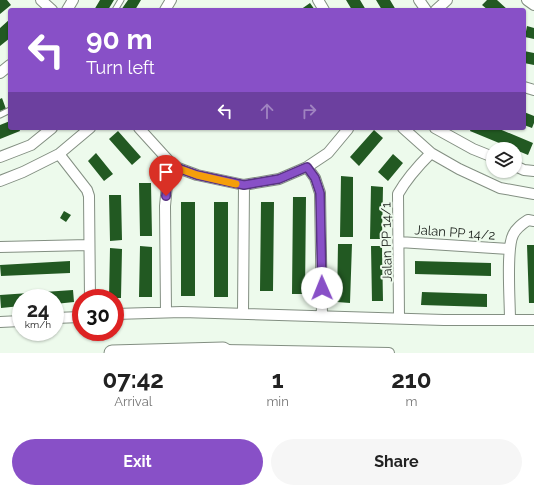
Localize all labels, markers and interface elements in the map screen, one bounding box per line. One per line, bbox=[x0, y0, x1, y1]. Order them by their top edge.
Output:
text: 90 m bbox=[86, 23, 152, 56]
icon: left bbox=[20, 24, 72, 76]
text: Turn left bbox=[86, 57, 155, 78]
icon: left bbox=[214, 100, 236, 122]
icon: ahead bbox=[256, 100, 278, 122]
icon: right bbox=[298, 100, 320, 122]
map controls bbox=[486, 142, 522, 178]
button: layers bbox=[486, 142, 522, 178]
pin bbox=[149, 155, 183, 196]
icon: arrive bbox=[155, 161, 177, 183]
street label: Jalan PP 14/1 bbox=[378, 202, 395, 282]
street label: Jalan PP 14/2 bbox=[414, 222, 496, 243]
position arrow bbox=[301, 267, 343, 309]
speed limit sign: 30 bbox=[72, 289, 124, 341]
text: 24 bbox=[27, 298, 49, 322]
text: km/h bbox=[25, 319, 51, 330]
text: 07:42 bbox=[103, 365, 164, 394]
text: 1 bbox=[272, 365, 284, 394]
text: 210 bbox=[391, 365, 431, 394]
text: Arrival bbox=[114, 394, 152, 409]
text: min bbox=[266, 394, 289, 409]
text: m bbox=[405, 394, 417, 409]
button: Exit bbox=[12, 439, 263, 485]
button: Share bbox=[271, 439, 522, 485]

